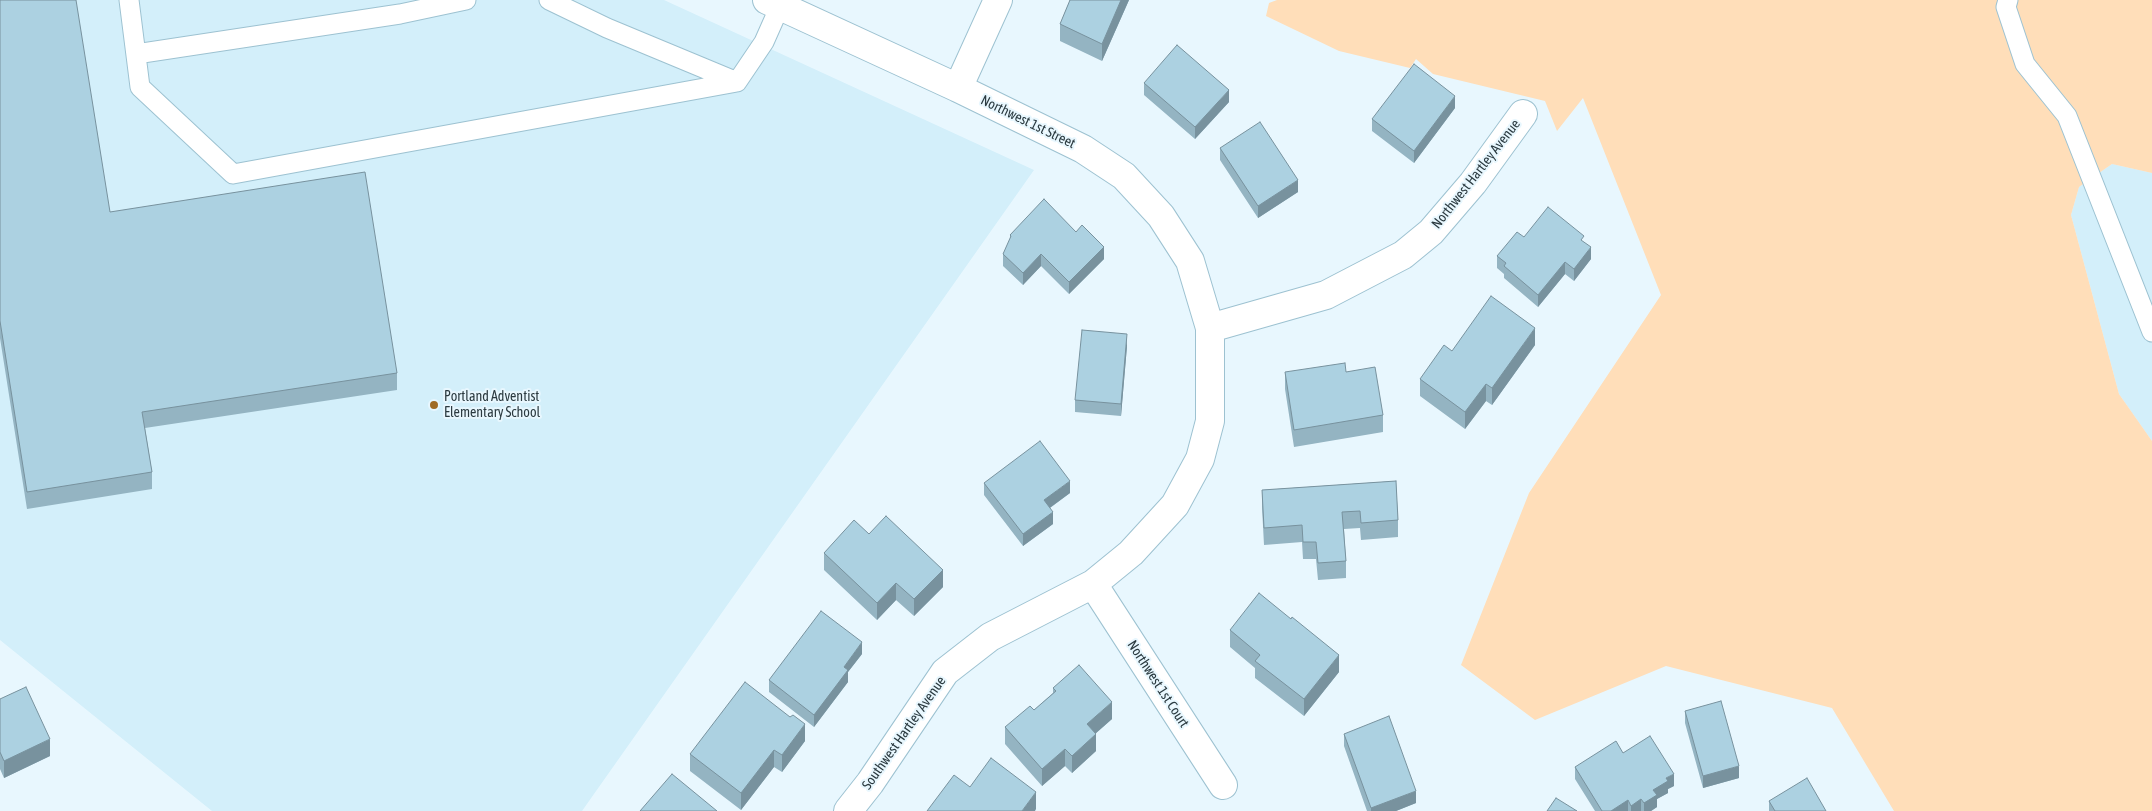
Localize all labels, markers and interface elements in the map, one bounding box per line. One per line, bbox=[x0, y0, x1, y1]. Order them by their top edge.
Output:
street label: Northwest 1st Street bbox=[978, 92, 1078, 152]
street label: Northwest Hartley Avenue bbox=[1428, 116, 1524, 232]
place label: Portland Adventist Elementary School bbox=[444, 389, 540, 422]
marker: Portland Adventist Elementary School bbox=[428, 399, 440, 411]
street label: Northwest 1st Court bbox=[1124, 637, 1192, 731]
street label: Southwest Hartley Avenue bbox=[859, 673, 949, 793]

